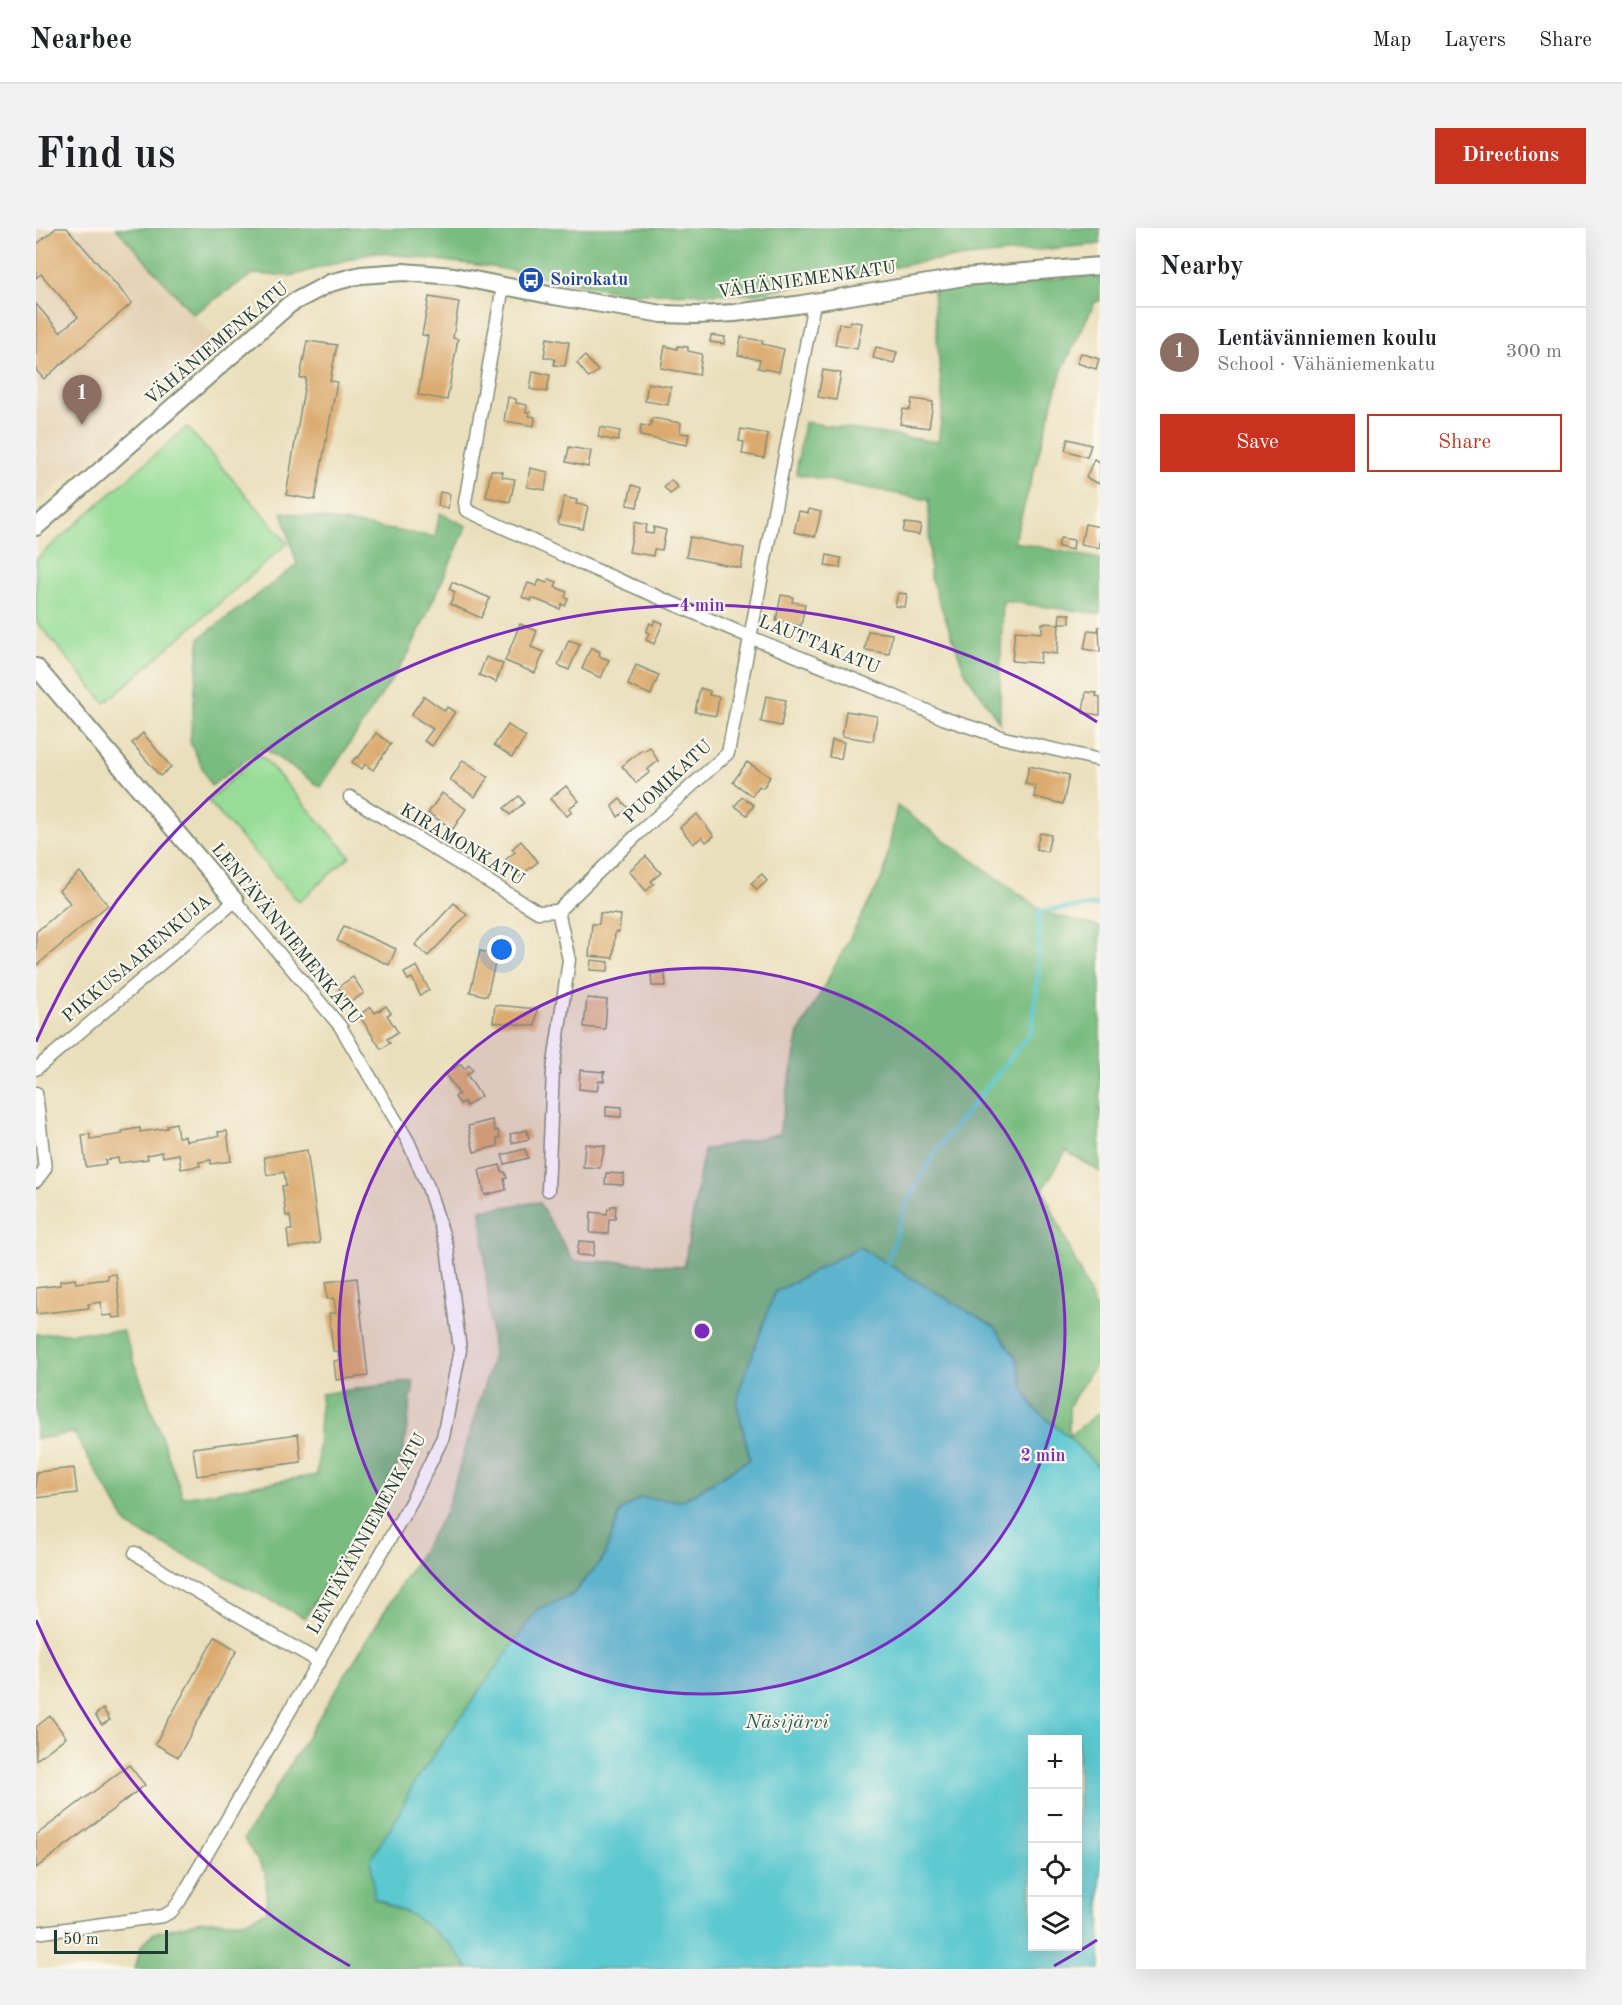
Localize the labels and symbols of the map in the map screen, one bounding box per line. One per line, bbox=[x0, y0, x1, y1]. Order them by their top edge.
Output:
street label: VÄHÄNIEMENKATU bbox=[716, 256, 898, 301]
bus stop icon: Soirokatu bbox=[516, 265, 546, 295]
place label: Soirokatu bbox=[550, 271, 628, 289]
street label: VÄHÄNIEMENKATU bbox=[140, 277, 292, 409]
pin: 1 bbox=[62, 376, 102, 425]
text: 4 min bbox=[679, 597, 725, 615]
street label: LAUTTAKATU bbox=[756, 612, 882, 678]
street label: PUOMIKATU bbox=[621, 737, 715, 827]
street label: KIRAMONKATU bbox=[397, 801, 527, 889]
street label: LENTÄVÄNNIEMENKATU bbox=[208, 838, 367, 1028]
street label: PIKKUSAARENKUJA bbox=[59, 892, 215, 1026]
your location bbox=[487, 935, 516, 964]
centre of rings bbox=[692, 1321, 712, 1341]
street label: LENTÄVÄNNIEMENKATU bbox=[302, 1429, 430, 1638]
text: 2 min bbox=[1020, 1447, 1066, 1465]
water label: Näsijärvi bbox=[744, 1713, 829, 1733]
scale bar bbox=[54, 1927, 168, 1954]

